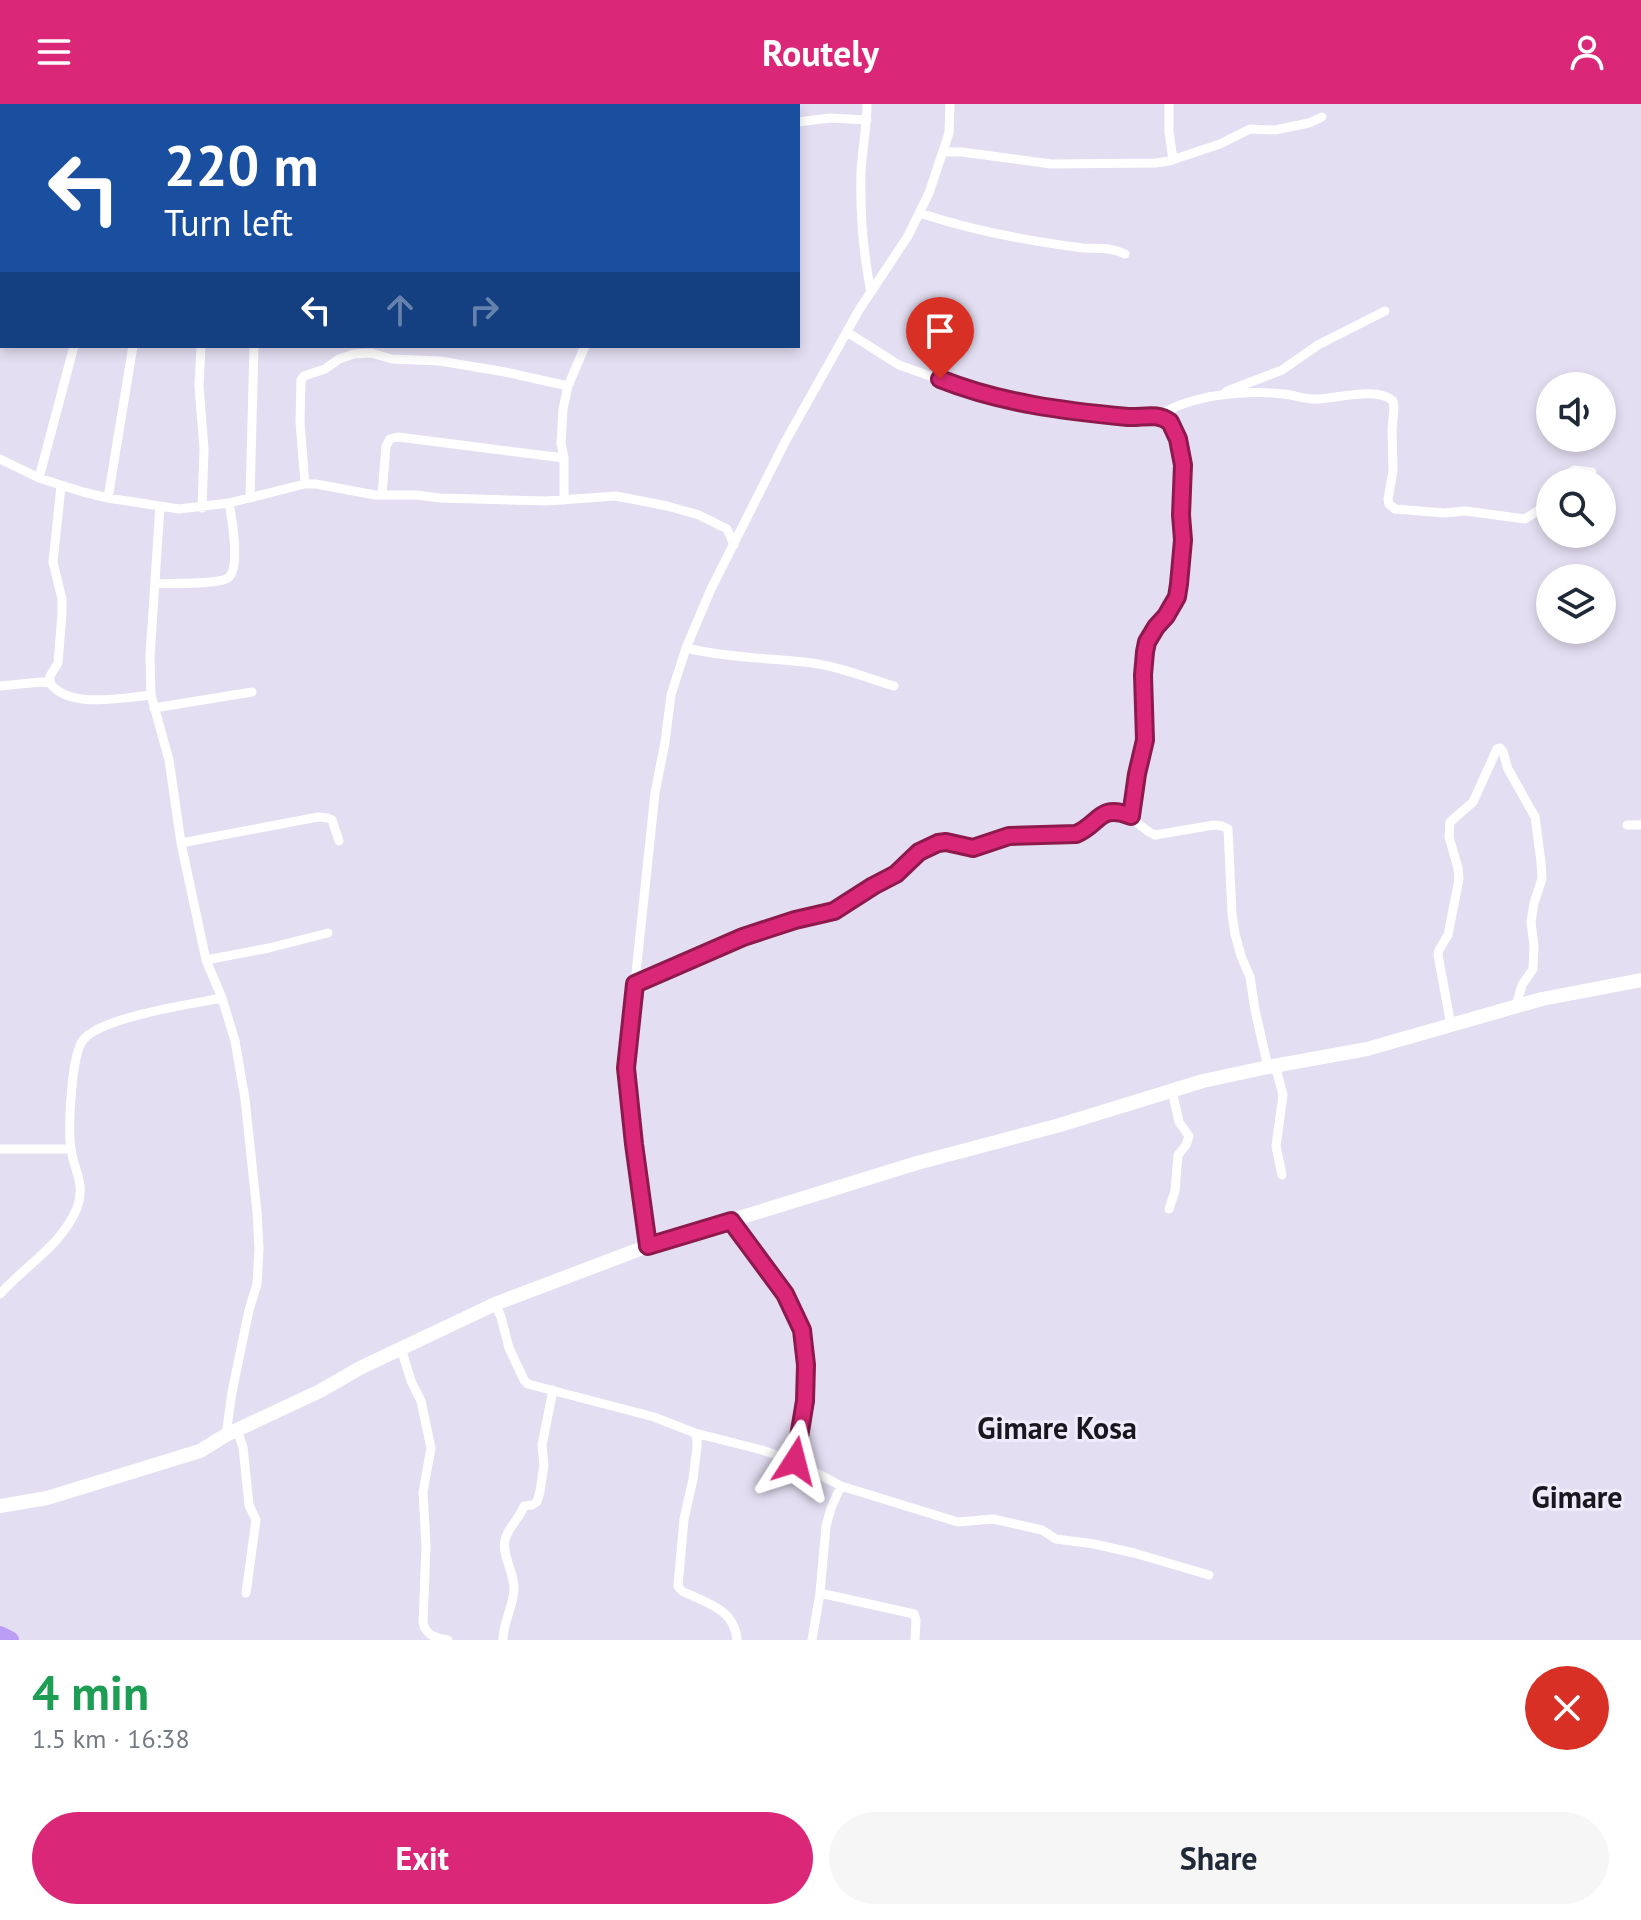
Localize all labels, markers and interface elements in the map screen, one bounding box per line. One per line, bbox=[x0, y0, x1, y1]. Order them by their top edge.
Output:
text: Routely bbox=[762, 29, 879, 76]
icon: menu bbox=[32, 30, 76, 74]
icon: person bbox=[1565, 30, 1609, 74]
text: 220 m bbox=[164, 129, 319, 201]
icon: left bbox=[32, 136, 136, 240]
text: Turn left bbox=[164, 199, 293, 246]
icon: left bbox=[294, 288, 338, 332]
icon: ahead bbox=[378, 288, 422, 332]
icon: right bbox=[462, 288, 506, 332]
pin bbox=[906, 297, 974, 379]
icon: arrive bbox=[918, 309, 962, 353]
map controls bbox=[1536, 372, 1616, 644]
button: sound bbox=[1536, 372, 1616, 452]
button: search bbox=[1536, 468, 1616, 548]
button: layers bbox=[1536, 564, 1616, 644]
district label: Gimare Kosa bbox=[977, 1408, 1137, 1447]
position arrow bbox=[753, 1419, 837, 1503]
district label: Gimare bbox=[1531, 1477, 1623, 1516]
text: 4 min bbox=[32, 1661, 149, 1723]
button: close bbox=[1525, 1666, 1609, 1750]
text: 1.5 km · 16:38 bbox=[32, 1722, 190, 1755]
button: Exit bbox=[32, 1812, 813, 1904]
button: Share bbox=[829, 1812, 1609, 1904]

